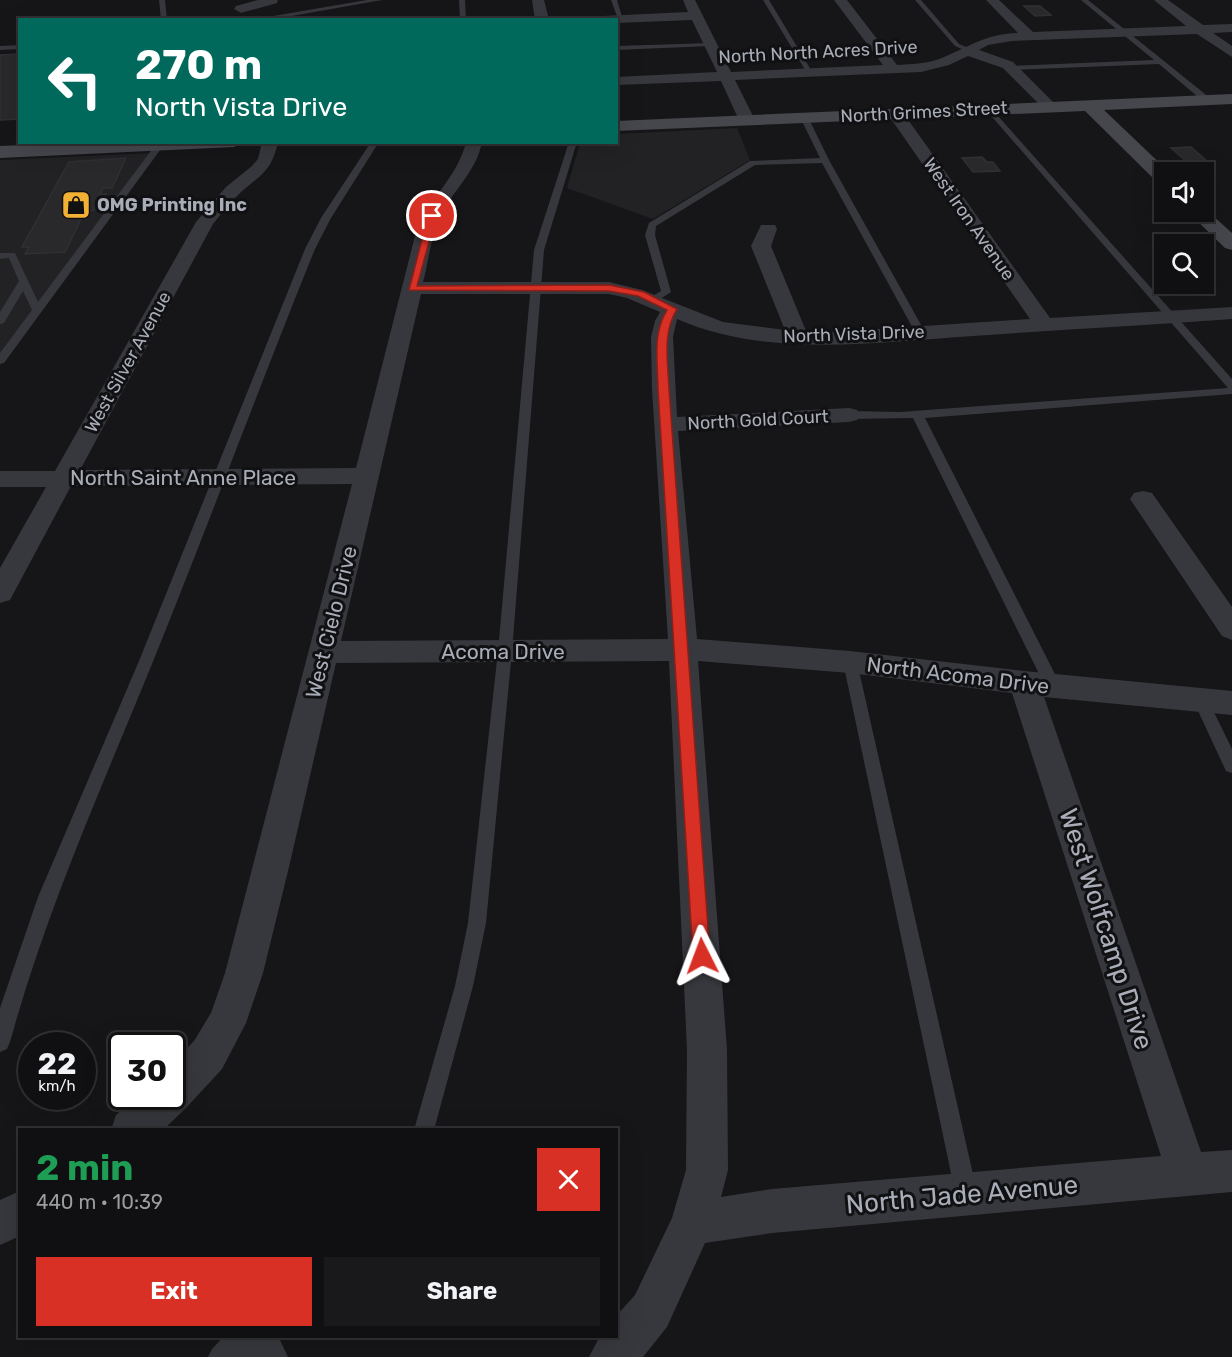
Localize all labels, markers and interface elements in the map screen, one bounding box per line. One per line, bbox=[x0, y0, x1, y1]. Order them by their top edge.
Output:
street label: North North Acres Drive bbox=[718, 36, 918, 68]
text: 270 m bbox=[135, 40, 262, 90]
icon: left bbox=[36, 42, 114, 120]
text: North Vista Drive bbox=[135, 91, 347, 123]
street label: North Grimes Street bbox=[840, 97, 1008, 127]
street label: West Iron Avenue bbox=[919, 153, 1019, 285]
map controls bbox=[1154, 162, 1214, 294]
button: sound bbox=[1154, 162, 1214, 222]
shop icon: OMG Printing Inc bbox=[60, 189, 92, 221]
pin bbox=[406, 190, 457, 241]
place label: OMG Printing Inc bbox=[97, 194, 247, 216]
icon: arrive bbox=[415, 199, 448, 232]
button: search bbox=[1154, 234, 1214, 294]
street label: West Silver Avenue bbox=[80, 288, 176, 436]
street label: North Vista Drive bbox=[783, 321, 925, 347]
street label: North Gold Court bbox=[687, 405, 829, 435]
street label: North Saint Anne Place bbox=[70, 465, 296, 490]
street label: West Cielo Drive bbox=[300, 543, 362, 701]
street label: Acoma Drive bbox=[441, 639, 565, 664]
street label: North Acoma Drive bbox=[865, 651, 1051, 699]
street label: West Wolfcamp Drive bbox=[1052, 805, 1160, 1053]
position arrow bbox=[670, 924, 734, 988]
speed limit sign: 30 bbox=[108, 1032, 186, 1110]
text: 22 bbox=[38, 1046, 77, 1082]
text: km/h bbox=[38, 1077, 76, 1095]
text: 2 min bbox=[36, 1146, 134, 1189]
button: close bbox=[537, 1148, 600, 1211]
street label: North Jade Avenue bbox=[845, 1169, 1079, 1221]
text: 440 m · 10:39 bbox=[36, 1190, 163, 1214]
button: Exit bbox=[36, 1257, 312, 1326]
button: Share bbox=[324, 1257, 600, 1326]

